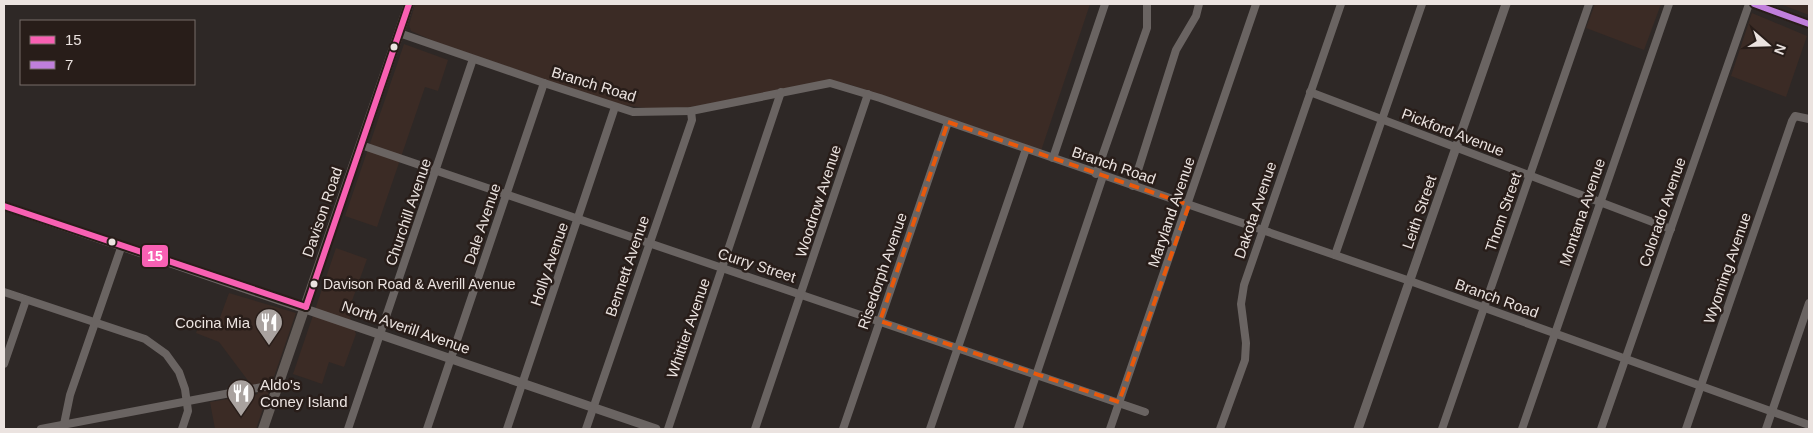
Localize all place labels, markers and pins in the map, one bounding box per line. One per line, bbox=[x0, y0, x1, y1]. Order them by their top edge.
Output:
unlabelled marker bbox=[389, 42, 399, 52]
unlabelled marker bbox=[107, 237, 117, 247]
place label: Davison Road & Averill Avenue bbox=[323, 276, 516, 292]
marker: Davison Road & Averill Avenue bbox=[309, 279, 319, 289]
restaurant icon: Cocina Mia bbox=[254, 307, 284, 346]
place label: Cocina Mia bbox=[175, 314, 251, 331]
place label: Aldo's Coney Island bbox=[260, 376, 348, 410]
restaurant icon: Aldo's Coney Island bbox=[226, 378, 256, 417]

